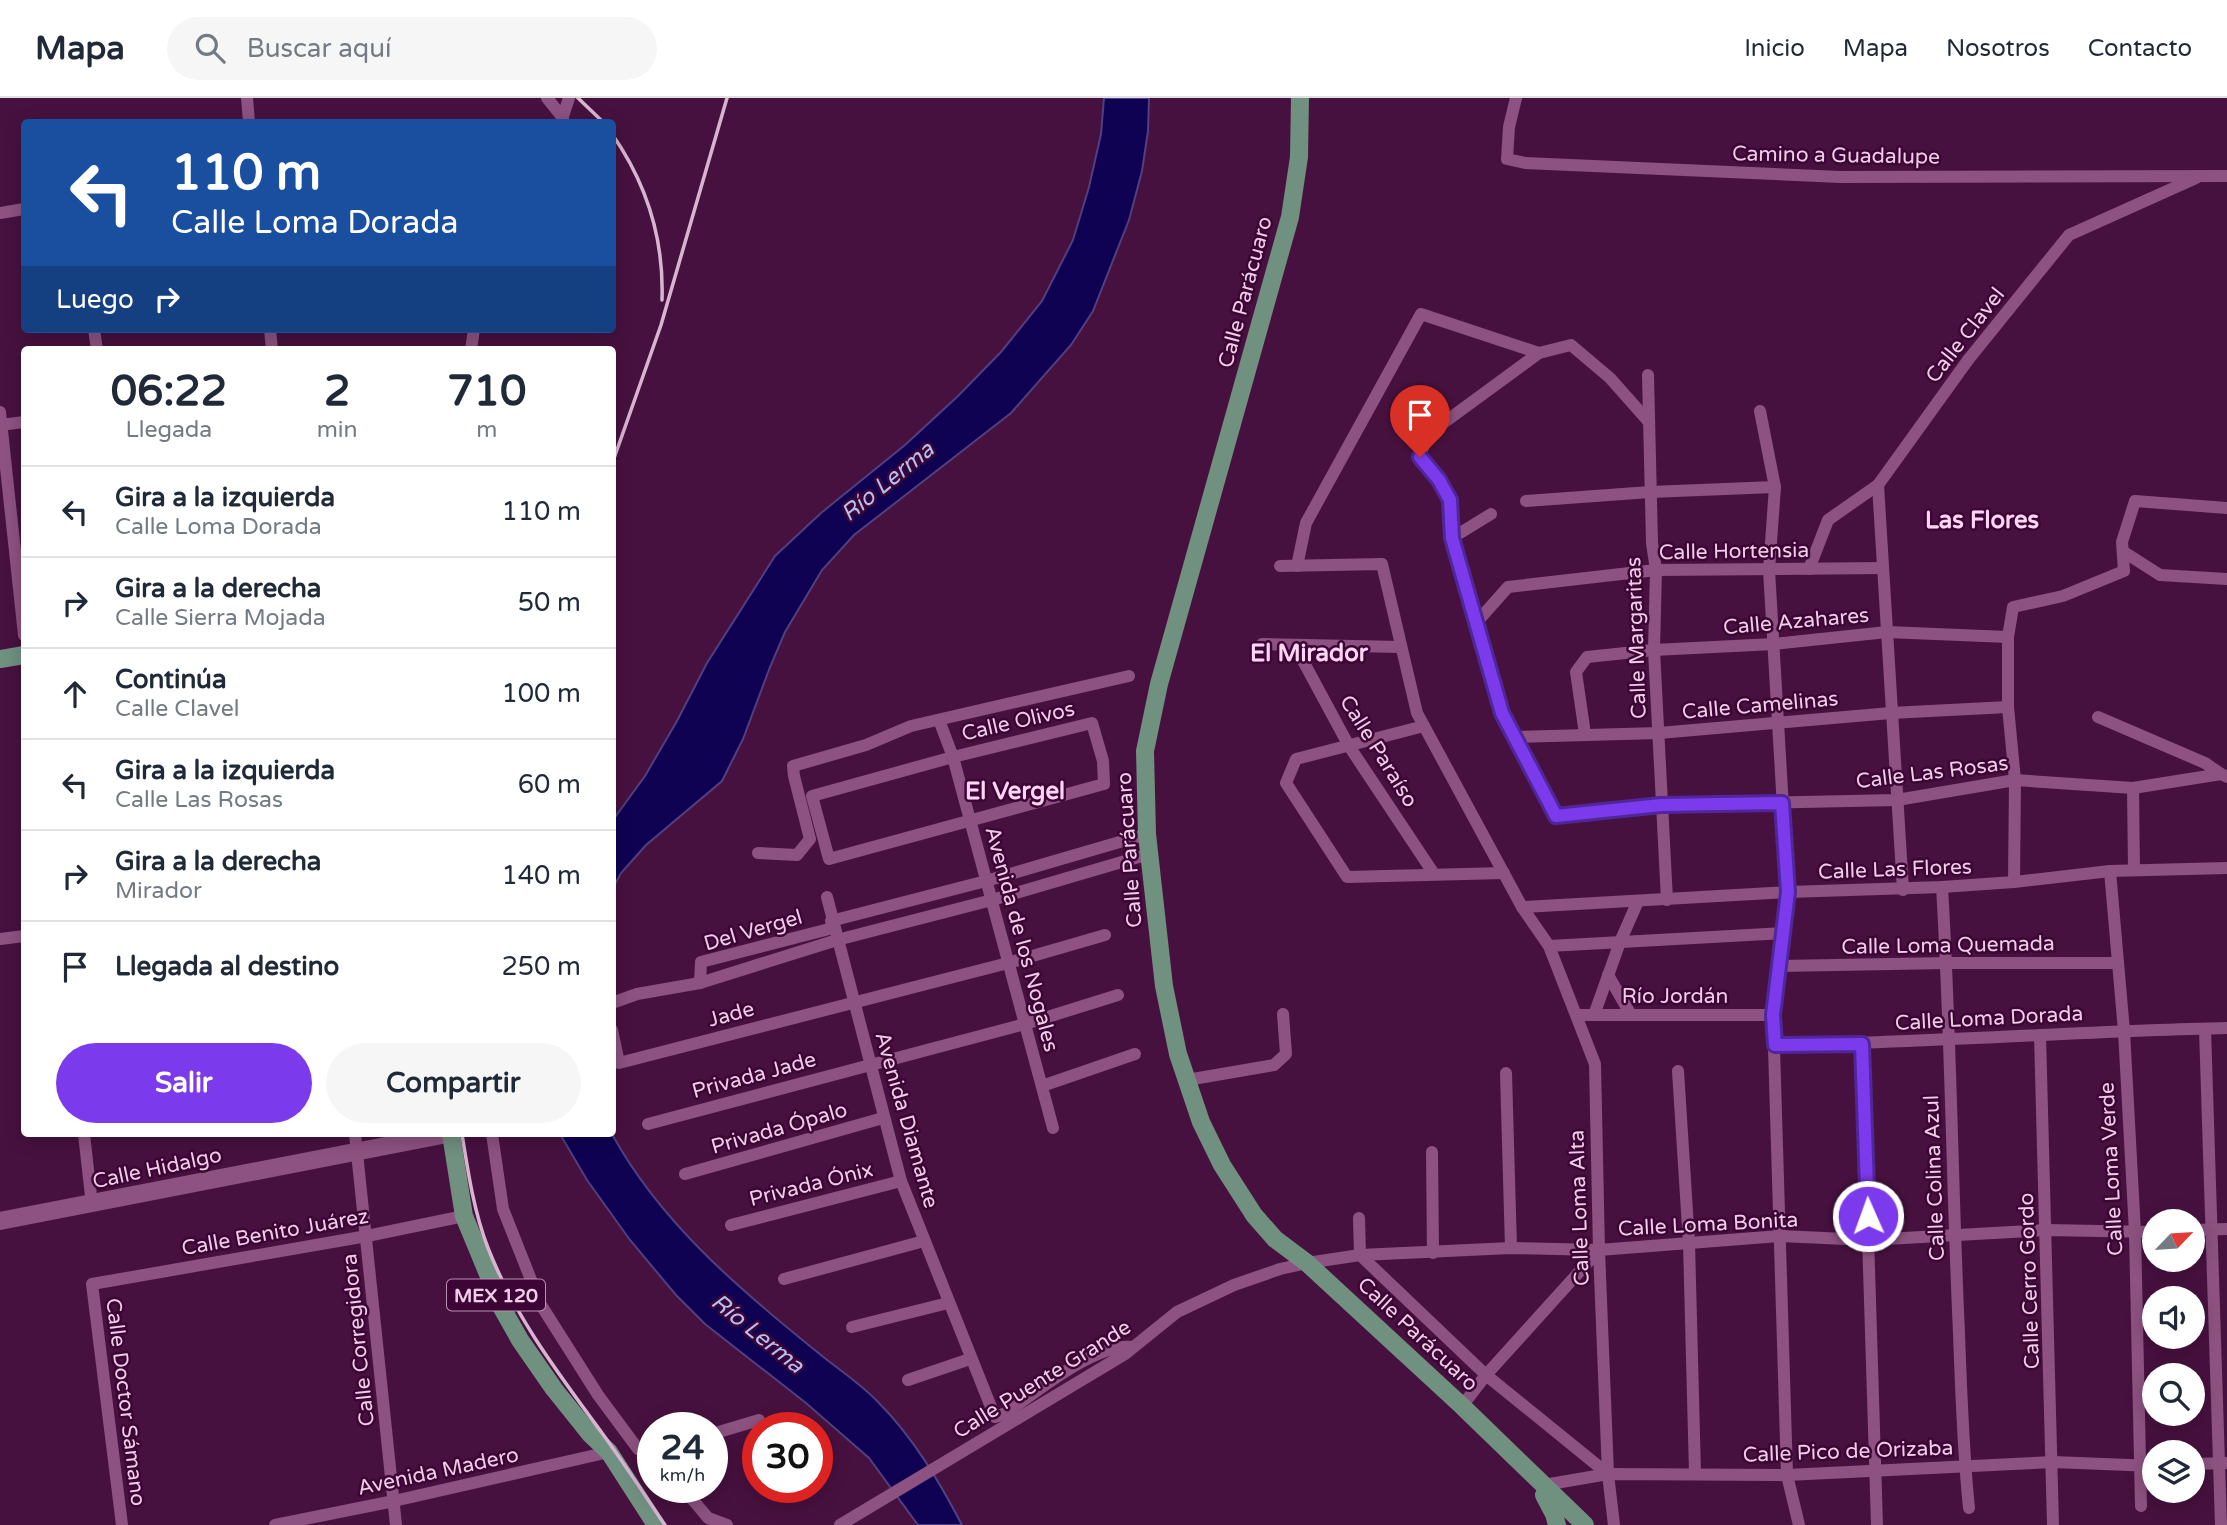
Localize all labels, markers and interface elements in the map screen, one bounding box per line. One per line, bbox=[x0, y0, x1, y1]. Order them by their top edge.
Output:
search box bbox=[167, 17, 657, 80]
text: Mapa bbox=[35, 29, 125, 68]
icon: search bbox=[191, 29, 229, 67]
text: Buscar aquí bbox=[247, 33, 391, 64]
text: Inicio bbox=[1744, 34, 1805, 63]
text: Mapa bbox=[1843, 34, 1908, 63]
text: Nosotros bbox=[1946, 34, 2050, 63]
text: Contacto bbox=[2088, 34, 2192, 63]
street label: Camino a Guadalupe bbox=[1732, 141, 1940, 170]
text: 110 m bbox=[171, 144, 321, 203]
icon: left bbox=[56, 147, 147, 238]
text: Calle Loma Dorada bbox=[171, 204, 458, 242]
street label: Calle Parácuaro bbox=[1213, 214, 1278, 371]
icon: right bbox=[148, 280, 186, 318]
street label: Calle Clavel bbox=[1921, 283, 2010, 388]
text: Luego bbox=[56, 284, 134, 315]
text: 06:22 bbox=[111, 366, 227, 417]
text: 2 bbox=[324, 366, 350, 417]
text: 710 bbox=[447, 366, 526, 417]
pin bbox=[1390, 385, 1450, 457]
icon: arrive bbox=[1401, 396, 1439, 434]
text: Llegada bbox=[125, 416, 212, 444]
text: min bbox=[317, 416, 358, 444]
text: m bbox=[476, 416, 497, 444]
water label: Río Lerma bbox=[836, 435, 940, 528]
text: Gira a la izquierda bbox=[115, 482, 335, 513]
icon: left bbox=[56, 493, 94, 531]
text: 110 m bbox=[501, 496, 581, 527]
district label: Las Flores bbox=[1925, 506, 2039, 535]
text: Calle Loma Dorada bbox=[115, 513, 322, 541]
street label: Calle Hortensia bbox=[1659, 538, 1809, 565]
street label: Calle Margaritas bbox=[1621, 556, 1652, 719]
text: Gira a la derecha bbox=[115, 573, 321, 604]
icon: right bbox=[56, 584, 94, 622]
text: 50 m bbox=[518, 587, 581, 618]
street label: Calle Azahares bbox=[1722, 603, 1870, 640]
text: Calle Sierra Mojada bbox=[115, 604, 326, 632]
district label: El Mirador bbox=[1250, 639, 1369, 668]
text: Continúa bbox=[115, 664, 227, 695]
icon: ahead bbox=[56, 675, 94, 713]
text: 100 m bbox=[501, 678, 581, 709]
street label: Calle Camelinas bbox=[1681, 686, 1839, 725]
street label: Calle Paraíso bbox=[1334, 691, 1423, 812]
text: Calle Clavel bbox=[115, 695, 240, 723]
street label: Calle Olivos bbox=[959, 696, 1077, 747]
street label: Calle Las Rosas bbox=[1854, 751, 2010, 794]
text: Gira a la izquierda bbox=[115, 755, 335, 786]
icon: left bbox=[56, 766, 94, 804]
text: 60 m bbox=[518, 769, 581, 800]
street label: Calle Parácuaro bbox=[1112, 771, 1147, 928]
district label: El Vergel bbox=[965, 777, 1065, 806]
text: Calle Las Rosas bbox=[115, 786, 283, 814]
street label: Avenida de los Nogales bbox=[979, 824, 1064, 1054]
text: Gira a la derecha bbox=[115, 846, 321, 877]
street label: Calle Las Flores bbox=[1818, 854, 1972, 885]
icon: right bbox=[56, 857, 94, 895]
text: 140 m bbox=[501, 860, 581, 891]
text: Mirador bbox=[115, 877, 202, 905]
street label: Del Vergel bbox=[701, 904, 805, 956]
street label: Calle Loma Quemada bbox=[1841, 931, 2055, 960]
icon: arrive bbox=[56, 948, 94, 986]
text: Llegada al destino bbox=[115, 951, 339, 982]
text: 250 m bbox=[501, 951, 581, 982]
street label: Río Jordán bbox=[1622, 984, 1728, 1009]
street label: Jade bbox=[705, 996, 757, 1033]
street label: Calle Loma Dorada bbox=[1894, 1001, 2084, 1036]
street label: Avenida Diamante bbox=[869, 1029, 944, 1211]
button: Salir bbox=[56, 1043, 312, 1123]
button: Compartir bbox=[326, 1043, 581, 1123]
street label: Privada Jade bbox=[689, 1047, 819, 1104]
street label: Calle Loma Verde bbox=[2094, 1081, 2129, 1256]
street label: Calle Colina Azul bbox=[1919, 1095, 1950, 1261]
street label: Privada Ópalo bbox=[708, 1097, 850, 1160]
street label: Calle Loma Alta bbox=[1564, 1129, 1595, 1286]
street label: Calle Hidalgo bbox=[90, 1143, 224, 1194]
street label: Privada Ónix bbox=[747, 1157, 876, 1212]
position arrow bbox=[1831, 1179, 1905, 1253]
street label: Calle Cerro Gordo bbox=[2014, 1192, 2045, 1370]
street label: Calle Benito Juárez bbox=[180, 1204, 370, 1261]
street label: Calle Loma Bonita bbox=[1617, 1207, 1799, 1242]
north arrow bbox=[2142, 1209, 2205, 1272]
map controls bbox=[2142, 1209, 2205, 1503]
street label: Calle Corregidora bbox=[337, 1252, 380, 1427]
street label: Calle Parácuaro bbox=[1352, 1272, 1483, 1397]
road number: MEX 120 bbox=[447, 1280, 545, 1310]
button: sound bbox=[2142, 1286, 2205, 1349]
water label: Río Lerma bbox=[705, 1288, 810, 1380]
street label: Calle Doctor Sámano bbox=[100, 1297, 151, 1507]
street label: Calle Puente Grande bbox=[949, 1315, 1136, 1444]
button: search bbox=[2142, 1363, 2205, 1426]
speed limit sign: 30 bbox=[742, 1412, 833, 1503]
text: 24 bbox=[661, 1427, 704, 1469]
street label: Calle Pico de Orizaba bbox=[1742, 1435, 1954, 1468]
button: layers bbox=[2142, 1440, 2205, 1503]
street label: Avenida Madero bbox=[355, 1442, 521, 1501]
text: km/h bbox=[660, 1464, 705, 1486]

